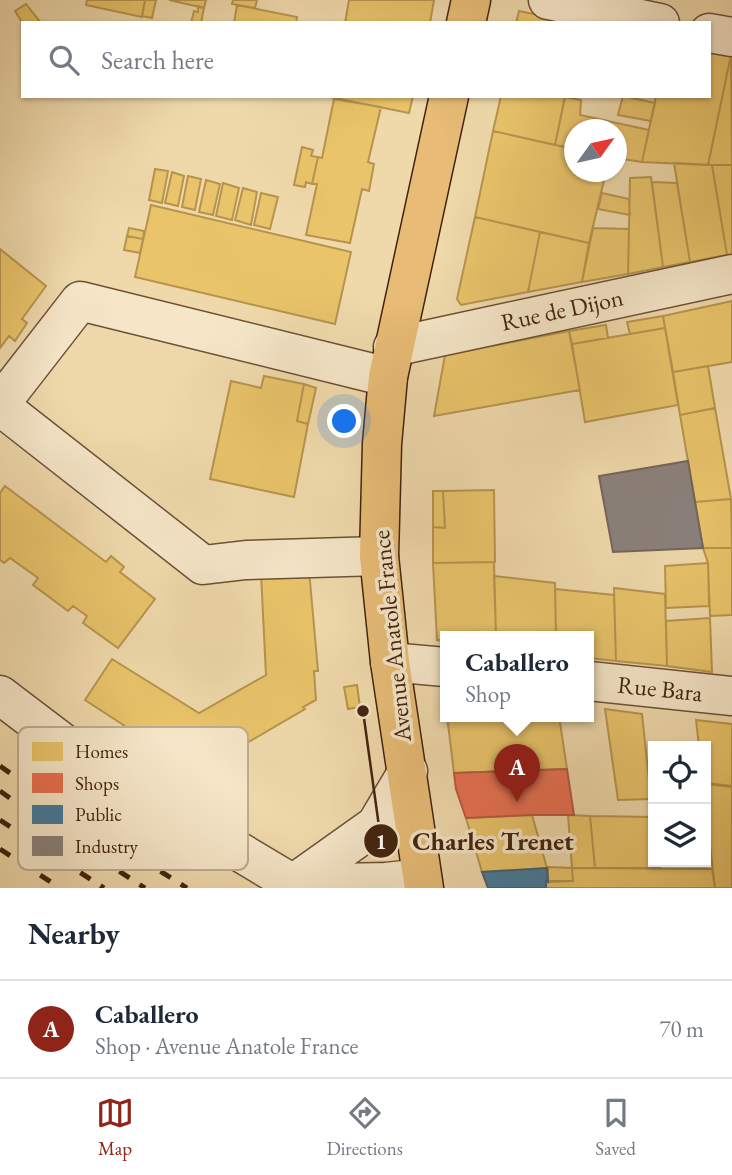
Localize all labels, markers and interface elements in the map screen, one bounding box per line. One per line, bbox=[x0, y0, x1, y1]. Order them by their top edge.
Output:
search box bbox=[21, 21, 711, 98]
icon: search bbox=[45, 41, 83, 79]
text: Search here bbox=[101, 43, 214, 77]
north arrow bbox=[564, 119, 627, 182]
street label: Rue de Dijon bbox=[498, 281, 626, 338]
your location bbox=[327, 404, 361, 438]
street label: Avenue Anatole France bbox=[365, 529, 418, 744]
popup bbox=[440, 631, 594, 722]
text: Caballero bbox=[465, 645, 569, 679]
street label: Rue Bara bbox=[616, 669, 704, 708]
text: Shop bbox=[465, 679, 511, 709]
legend bbox=[18, 727, 248, 870]
text: Homes bbox=[75, 739, 128, 764]
map controls bbox=[648, 741, 711, 867]
button: locate bbox=[648, 741, 711, 804]
pin: A bbox=[494, 744, 540, 802]
text: Shops bbox=[75, 771, 119, 796]
text: Public bbox=[75, 802, 122, 827]
button: layers bbox=[648, 804, 711, 867]
callout: Charles Trenet bbox=[363, 818, 588, 865]
text: Charles Trenet bbox=[412, 824, 574, 858]
text: 1 bbox=[375, 828, 387, 855]
text: Industry bbox=[75, 834, 139, 859]
text: Nearby bbox=[28, 914, 120, 953]
text: Caballero bbox=[95, 997, 199, 1031]
text: A bbox=[43, 1014, 59, 1044]
text: 70 m bbox=[659, 1014, 704, 1044]
text: Shop · Avenue Anatole France bbox=[95, 1031, 359, 1061]
tab: Map bbox=[96, 1094, 134, 1161]
tab: Directions bbox=[326, 1094, 403, 1161]
tab: Saved bbox=[595, 1094, 636, 1161]

